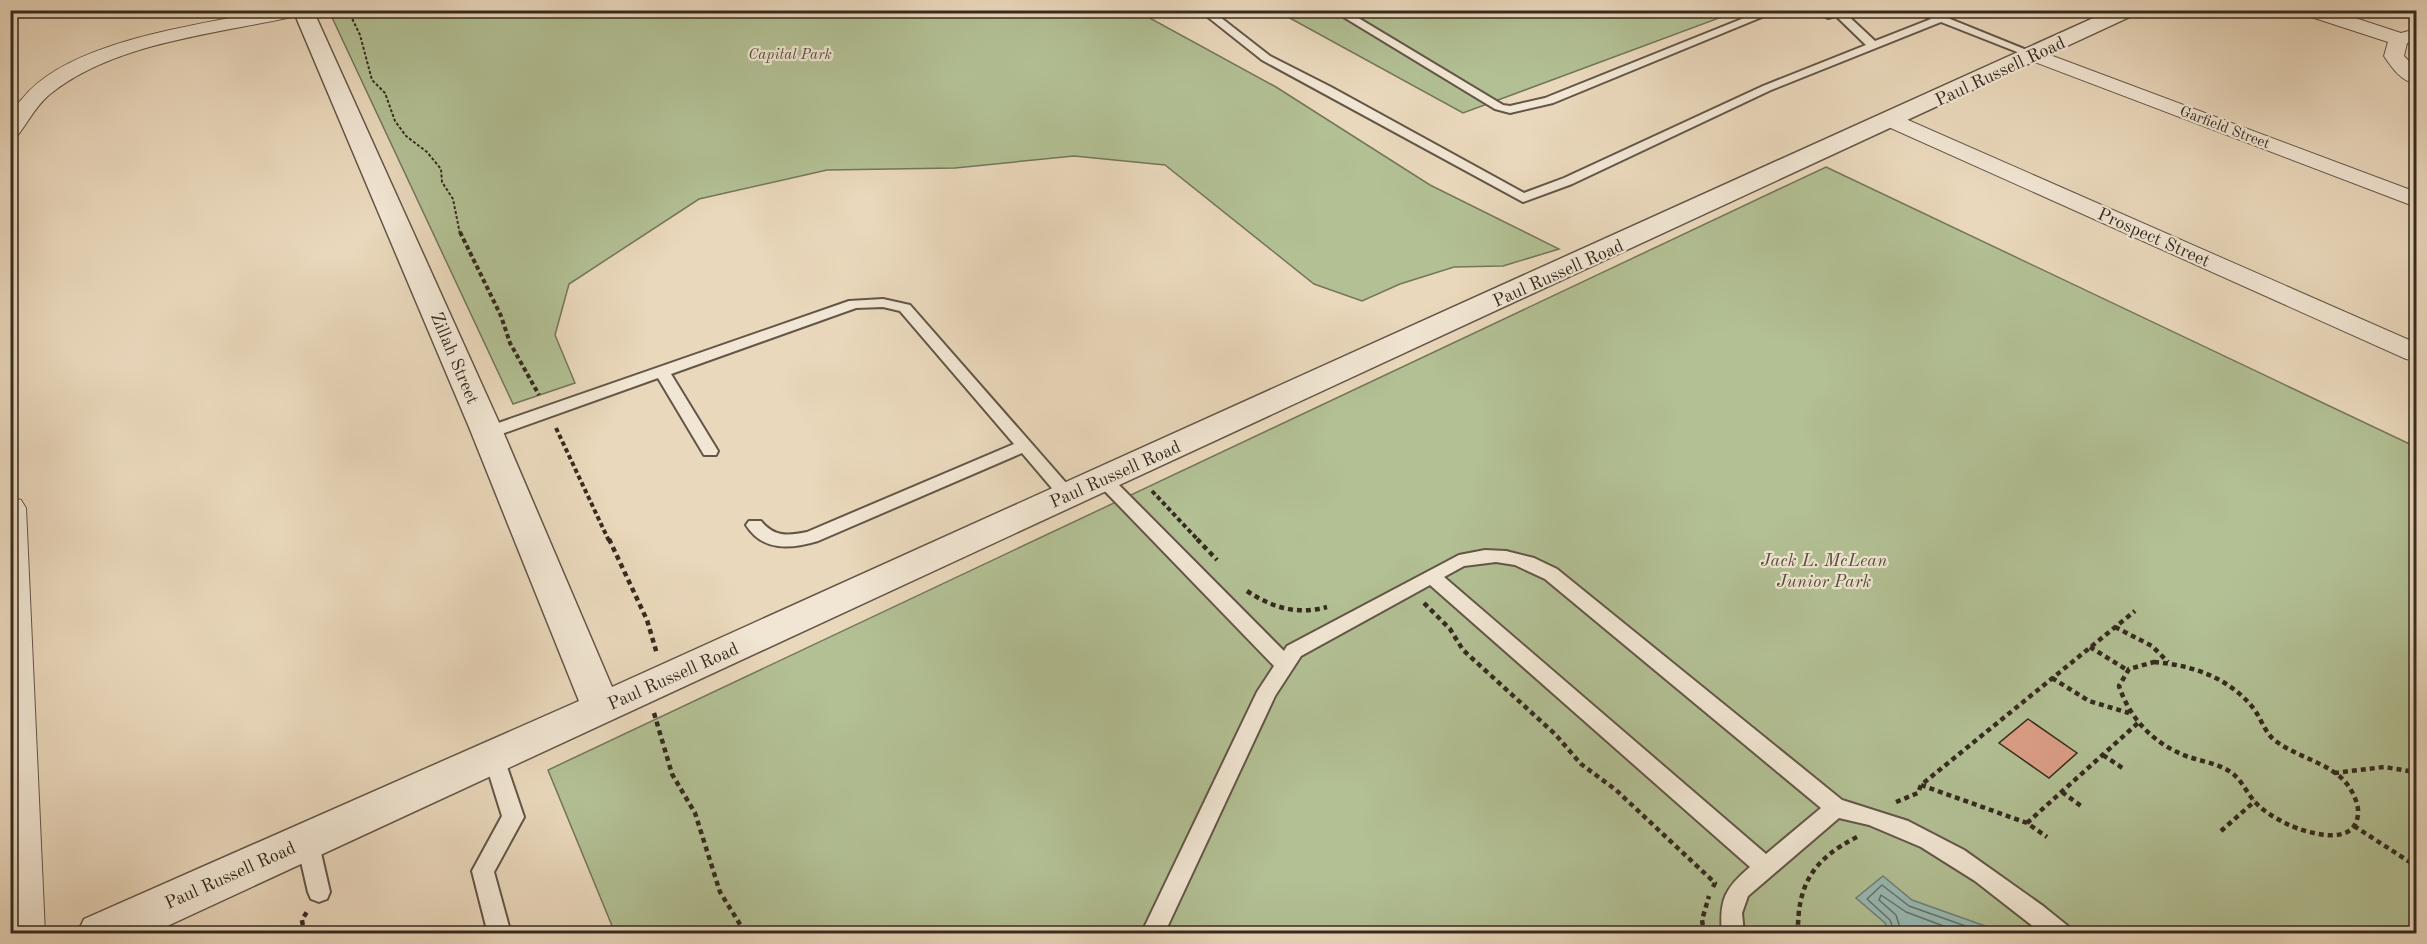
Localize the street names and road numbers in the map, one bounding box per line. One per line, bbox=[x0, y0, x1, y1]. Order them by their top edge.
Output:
street label: Paul Russell Road bbox=[1933, 34, 2068, 110]
street label: Garfield Street bbox=[2177, 104, 2272, 152]
street label: Prospect Street bbox=[2095, 205, 2212, 271]
street label: Paul Russell Road bbox=[1490, 237, 1627, 311]
street label: Zillah Street bbox=[427, 310, 481, 407]
street label: Paul Russell Road bbox=[1047, 438, 1184, 512]
street label: Paul Russell Road bbox=[605, 640, 742, 714]
street label: Paul Russell Road bbox=[162, 839, 299, 913]

